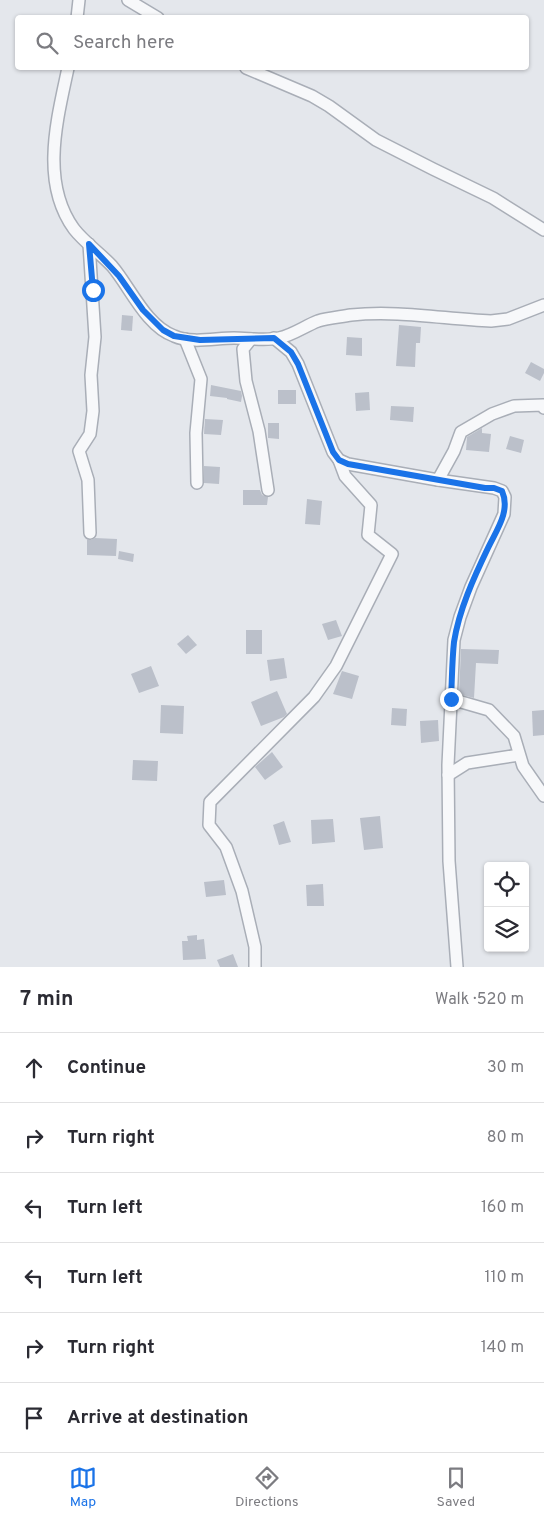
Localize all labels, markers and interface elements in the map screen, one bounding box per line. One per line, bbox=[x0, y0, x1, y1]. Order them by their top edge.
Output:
search box bbox=[15, 15, 529, 70]
icon: search bbox=[33, 29, 61, 57]
text: Search here bbox=[73, 31, 175, 55]
route start bbox=[82, 279, 105, 302]
route end bbox=[440, 688, 463, 711]
map controls bbox=[484, 862, 529, 952]
button: locate bbox=[484, 862, 529, 907]
button: layers bbox=[484, 907, 529, 952]
text: 7 min bbox=[20, 986, 73, 1013]
text: Walk · 520 m bbox=[435, 990, 524, 1010]
icon: ahead bbox=[20, 1054, 48, 1082]
text: Continue bbox=[67, 1056, 146, 1080]
text: 30 m bbox=[487, 1058, 524, 1078]
icon: right bbox=[20, 1124, 48, 1152]
text: Turn right bbox=[67, 1126, 155, 1150]
text: 80 m bbox=[487, 1128, 524, 1148]
icon: left bbox=[20, 1194, 48, 1222]
text: Turn left bbox=[67, 1196, 143, 1220]
text: 160 m bbox=[481, 1198, 524, 1218]
icon: left bbox=[20, 1264, 48, 1292]
text: Turn left bbox=[67, 1266, 143, 1290]
text: 110 m bbox=[484, 1268, 524, 1288]
icon: right bbox=[20, 1334, 48, 1362]
text: Turn right bbox=[67, 1336, 155, 1360]
text: 140 m bbox=[481, 1338, 524, 1358]
icon: arrive bbox=[20, 1404, 48, 1432]
text: Arrive at destination bbox=[67, 1406, 248, 1430]
tab: Map bbox=[69, 1464, 97, 1511]
tab: Directions bbox=[235, 1464, 299, 1511]
tab: Saved bbox=[437, 1464, 475, 1511]

